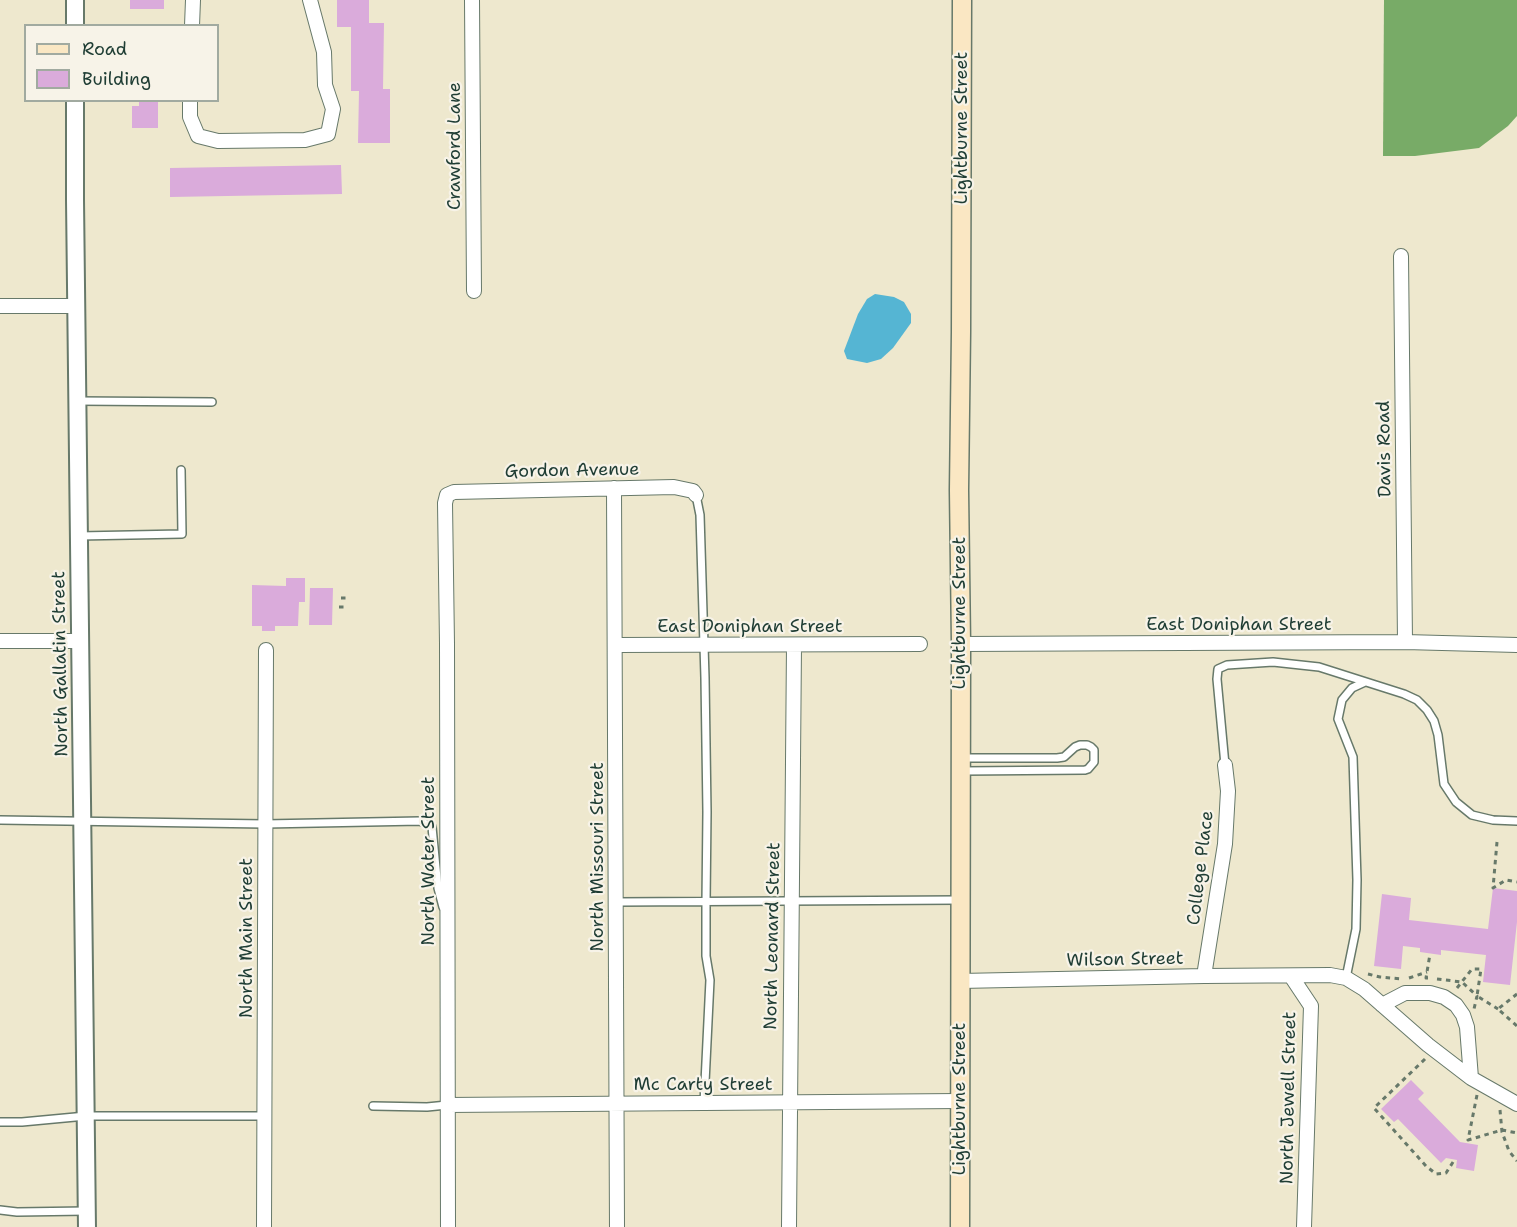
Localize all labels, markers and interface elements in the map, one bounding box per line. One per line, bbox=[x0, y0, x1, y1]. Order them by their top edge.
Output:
legend bbox=[24, 24, 219, 102]
text: Road bbox=[82, 37, 127, 61]
street label: Lightburne Street bbox=[951, 52, 973, 204]
text: Building bbox=[82, 67, 151, 91]
street label: Crawford Lane bbox=[444, 82, 466, 210]
street label: Davis Road bbox=[1373, 401, 1397, 497]
street label: Gordon Avenue bbox=[504, 459, 640, 483]
street label: Lightburne Street bbox=[949, 537, 971, 689]
street label: North Gallatin Street bbox=[49, 571, 73, 757]
street label: East Doniphan Street bbox=[1146, 614, 1332, 636]
street label: East Doniphan Street bbox=[657, 616, 843, 638]
street label: North Missouri Street bbox=[587, 762, 609, 952]
street label: North Water Street bbox=[418, 776, 440, 946]
street label: College Place bbox=[1183, 810, 1219, 926]
street label: North Leonard Street bbox=[761, 842, 785, 1030]
street label: North Main Street bbox=[236, 858, 258, 1018]
street label: Wilson Street bbox=[1066, 948, 1184, 972]
street label: North Jewell Street bbox=[1277, 1011, 1301, 1185]
street label: Lightburne Street bbox=[949, 1023, 971, 1175]
street label: Mc Carty Street bbox=[633, 1074, 773, 1096]

